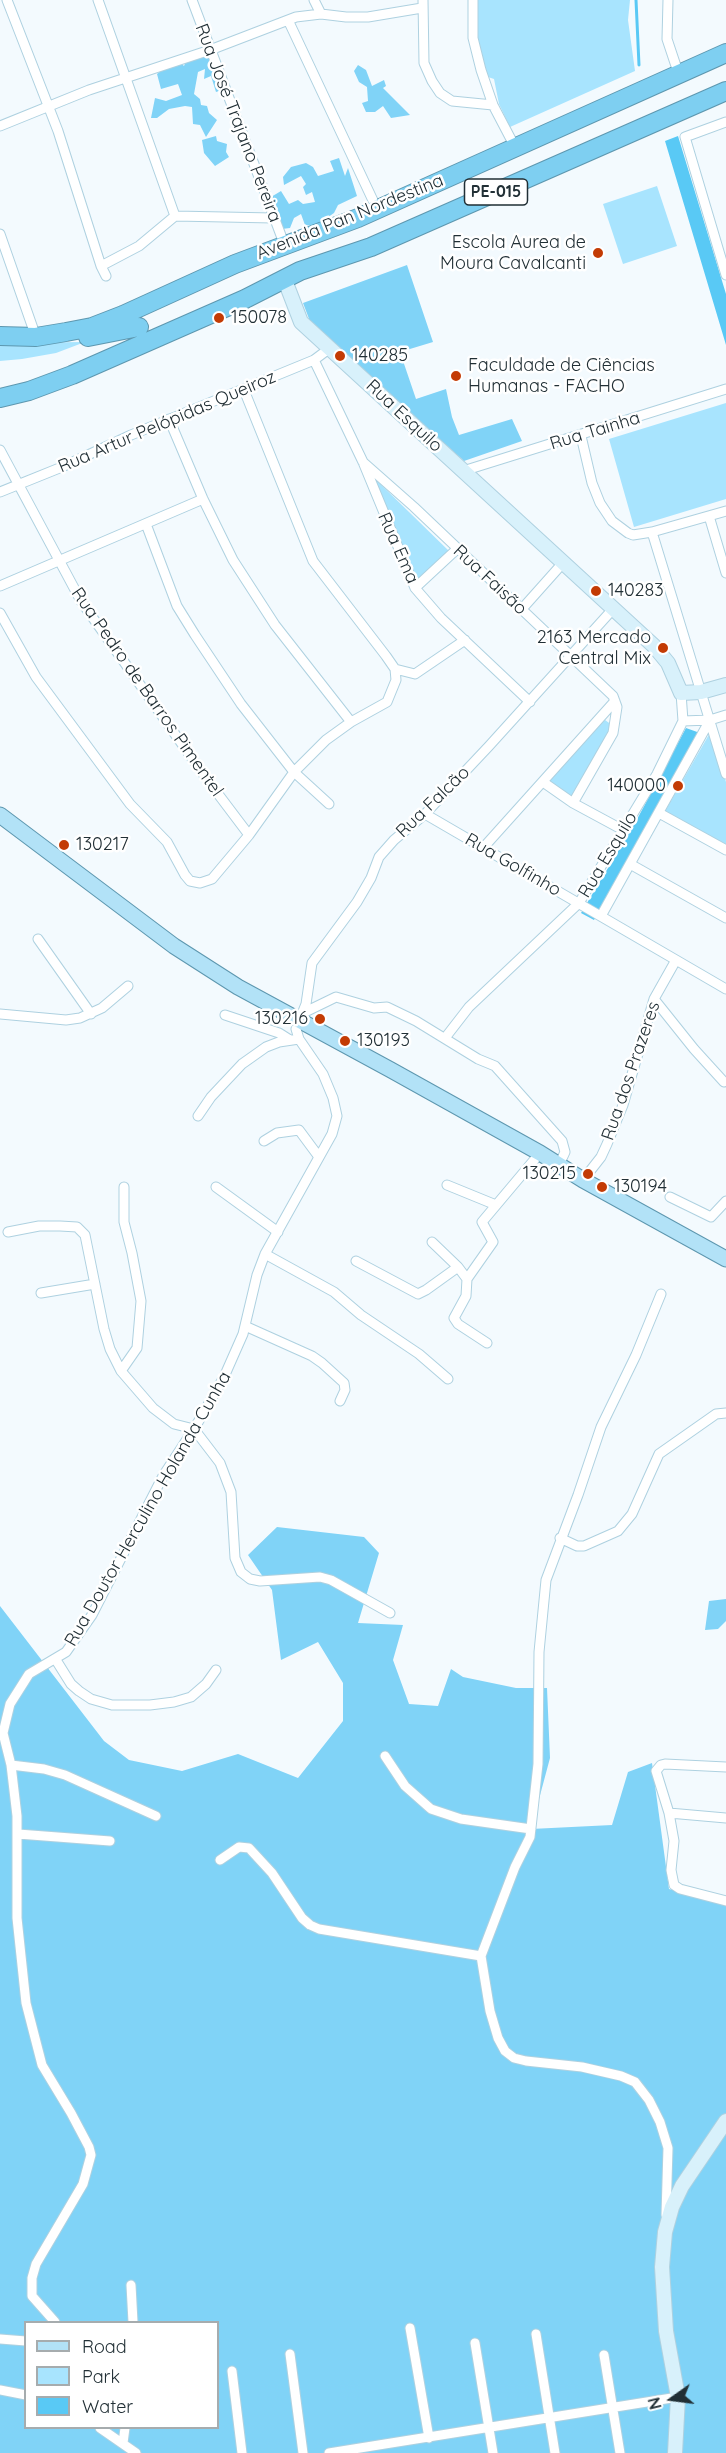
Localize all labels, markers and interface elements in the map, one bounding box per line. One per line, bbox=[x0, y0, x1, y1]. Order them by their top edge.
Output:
street label: Rua José Trajano Pereira bbox=[190, 21, 286, 225]
street label: Avenida Pan Nordestina bbox=[253, 170, 447, 264]
road number: PE-015 bbox=[464, 179, 528, 205]
place label: Escola Aurea de Moura Cavalcanti bbox=[440, 232, 586, 274]
marker: Escola Aurea de Moura Cavalcanti bbox=[591, 246, 605, 260]
place label: 150078 bbox=[231, 307, 287, 329]
marker: 150078 bbox=[212, 311, 226, 325]
place label: 140285 bbox=[352, 345, 408, 367]
marker: 140285 bbox=[333, 349, 347, 363]
place label: Faculdade de Ciências Humanas - FACHO bbox=[468, 355, 655, 398]
street label: Rua Artur Pelópidas Queiroz bbox=[55, 366, 279, 478]
marker: Faculdade de Ciências Humanas - FACHO bbox=[449, 369, 463, 383]
street label: Rua Esquilo bbox=[361, 375, 447, 457]
street label: Rua Tainha bbox=[547, 407, 643, 455]
street label: Rua Ema bbox=[373, 509, 423, 587]
street label: Rua Faisão bbox=[449, 540, 531, 620]
place label: 140283 bbox=[608, 580, 664, 602]
street label: Rua Pedro de Barros Pimentel bbox=[66, 583, 228, 801]
marker: 140283 bbox=[589, 584, 603, 598]
place label: 2163 Mercado Central Mix bbox=[537, 627, 651, 670]
marker: 2163 Mercado Central Mix bbox=[656, 641, 670, 655]
street label: Rua Falcão bbox=[392, 762, 474, 842]
place label: 140000 bbox=[607, 775, 666, 797]
marker: 140000 bbox=[671, 779, 685, 793]
street label: Rua Esquilo bbox=[574, 808, 642, 902]
street label: Rua Golfinho bbox=[461, 829, 565, 901]
place label: 130217 bbox=[76, 834, 129, 856]
marker: 130217 bbox=[57, 838, 71, 852]
street label: Rua dos Prazeres bbox=[597, 999, 665, 1143]
place label: 130216 bbox=[255, 1008, 308, 1030]
marker: 130216 bbox=[313, 1012, 327, 1026]
place label: 130193 bbox=[357, 1030, 410, 1052]
marker: 130193 bbox=[338, 1034, 352, 1048]
place label: 130215 bbox=[523, 1163, 576, 1185]
marker: 130215 bbox=[581, 1167, 595, 1181]
place label: 130194 bbox=[614, 1176, 667, 1198]
marker: 130194 bbox=[595, 1180, 609, 1194]
street label: Rua Doutor Herculino Holanda Cunha bbox=[60, 1368, 236, 1650]
legend bbox=[24, 2321, 219, 2429]
text: Road bbox=[82, 2335, 127, 2358]
text: Park bbox=[82, 2365, 120, 2388]
north arrow bbox=[642, 2369, 702, 2429]
text: Water bbox=[82, 2395, 133, 2418]
text: N bbox=[643, 2395, 666, 2411]

